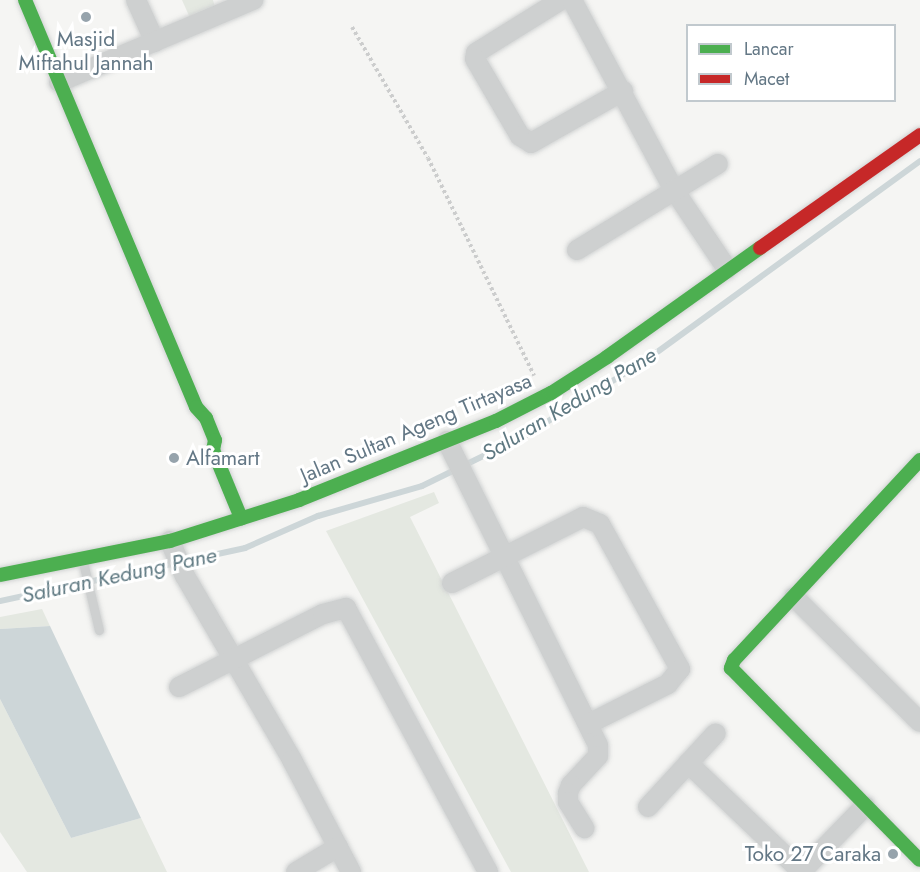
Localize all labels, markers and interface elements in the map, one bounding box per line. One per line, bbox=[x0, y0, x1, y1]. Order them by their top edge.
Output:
marker: Masjid Miftahul Jannah bbox=[79, 10, 93, 24]
legend bbox=[686, 24, 896, 102]
place label: Masjid Miftahul Jannah bbox=[18, 26, 154, 76]
text: Lancar bbox=[744, 36, 794, 62]
text: Macet bbox=[744, 66, 789, 92]
water label: Saluran Kedung Pane bbox=[477, 342, 661, 466]
street label: Jalan Sultan Ageng Tirtayasa bbox=[297, 368, 535, 488]
place label: Alfamart bbox=[186, 445, 260, 471]
marker: Alfamart bbox=[167, 451, 181, 465]
water label: Saluran Kedung Pane bbox=[19, 541, 219, 609]
place label: Toko 27 Caraka bbox=[745, 841, 881, 867]
marker: Toko 27 Caraka bbox=[886, 847, 900, 861]

